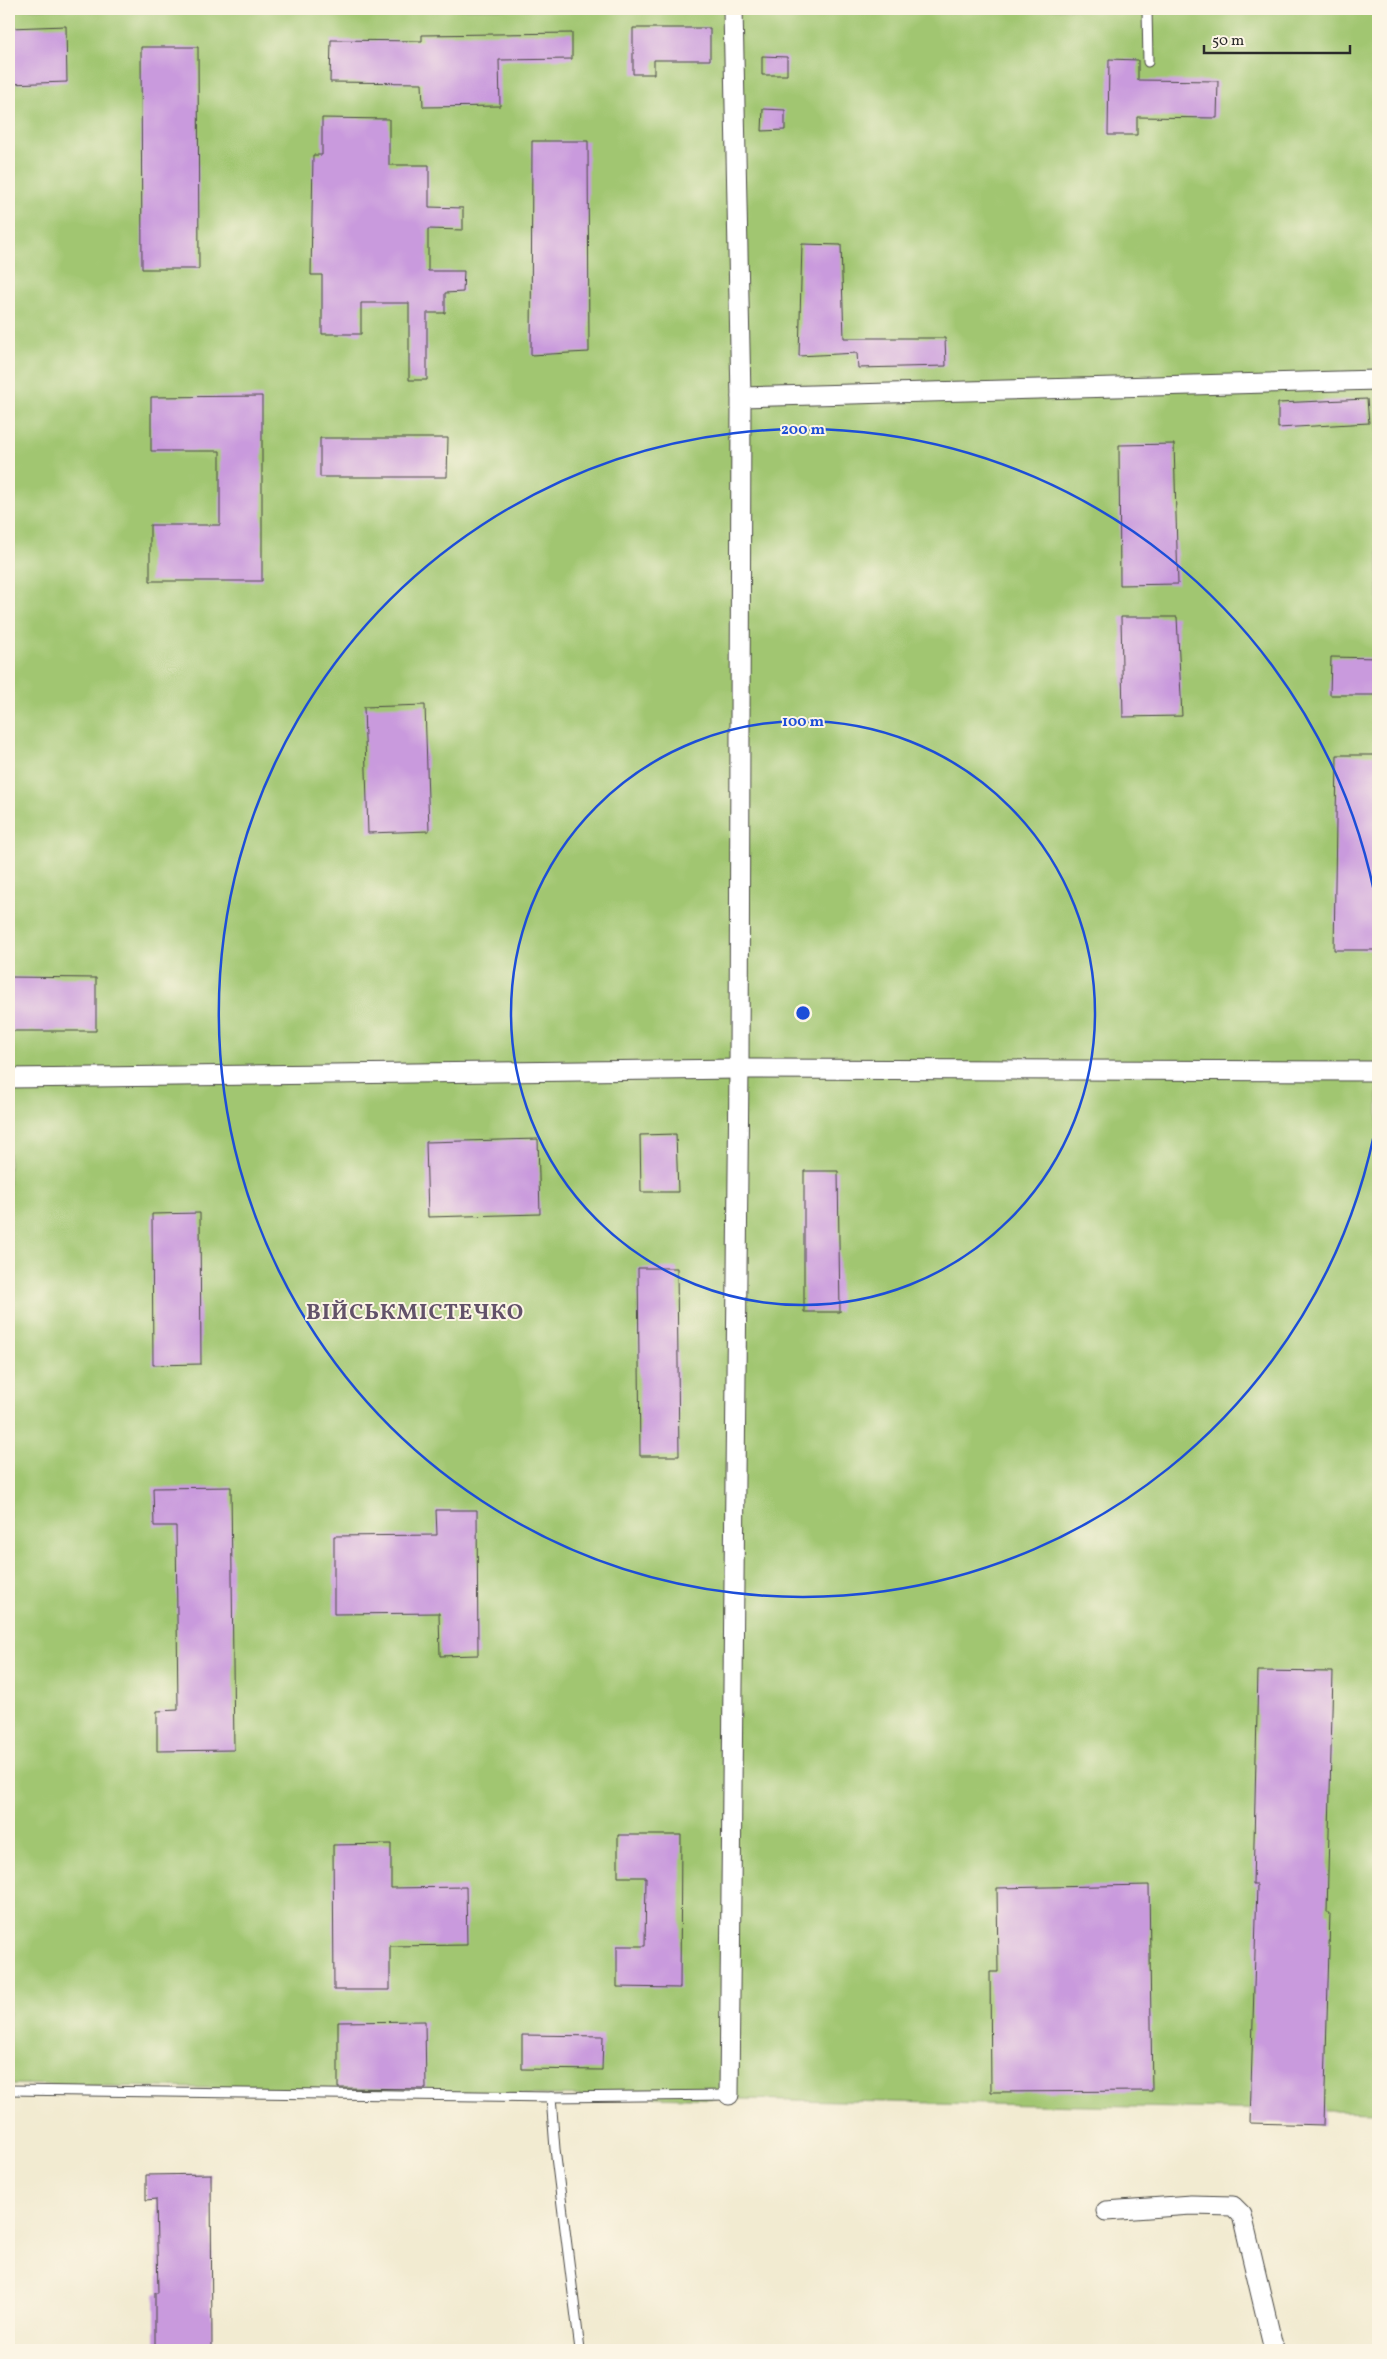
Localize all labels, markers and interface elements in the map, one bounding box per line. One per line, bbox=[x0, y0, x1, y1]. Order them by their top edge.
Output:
scale bar bbox=[1204, 22, 1351, 54]
text: 50 m bbox=[1212, 31, 1244, 52]
text: 200 m bbox=[781, 420, 825, 441]
text: 100 m bbox=[782, 712, 825, 733]
centre of rings bbox=[794, 1004, 812, 1022]
district label: ВІЙСЬКМІСТЕЧКО bbox=[306, 1298, 524, 1329]

